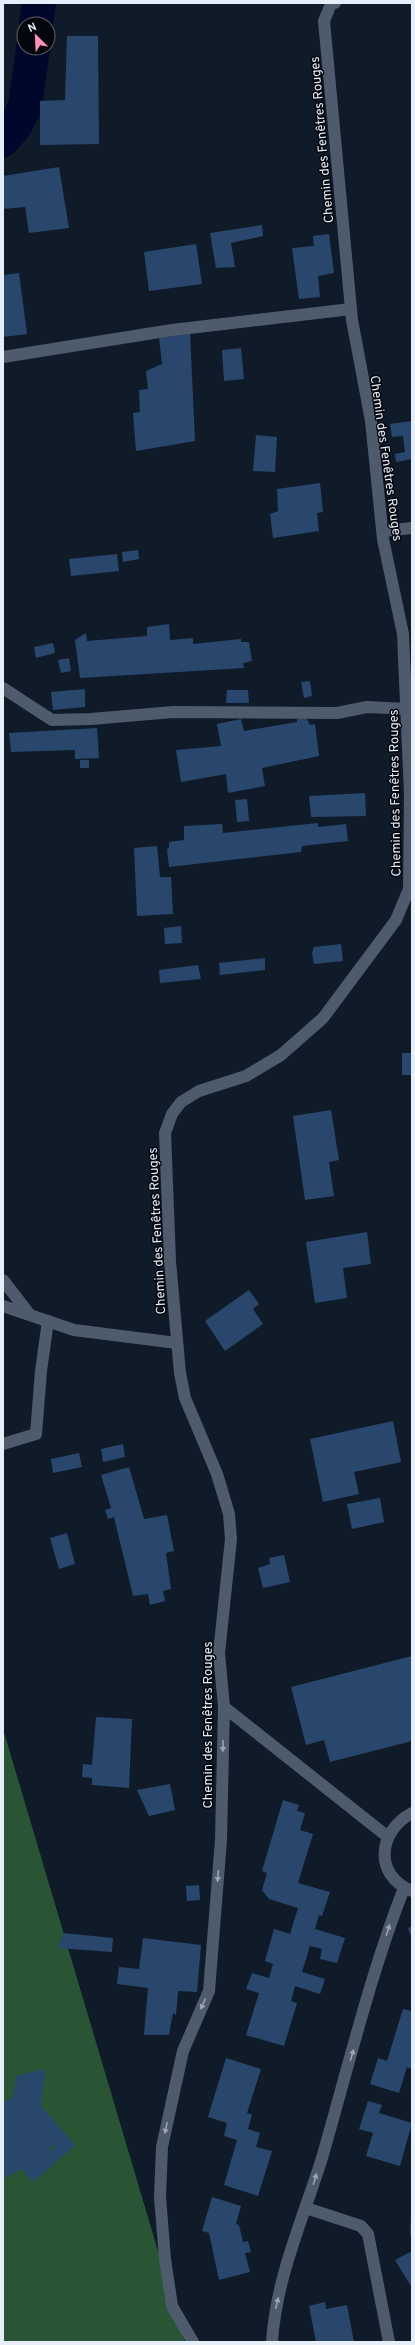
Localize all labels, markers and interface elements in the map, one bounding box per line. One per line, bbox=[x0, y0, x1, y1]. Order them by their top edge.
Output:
north arrow bbox=[16, 16, 56, 56]
text: N bbox=[26, 20, 39, 36]
street label: Chemin des Fenêtres Rouges bbox=[308, 56, 338, 224]
street label: Chemin des Fenêtres Rouges bbox=[365, 374, 405, 542]
street label: Chemin des Fenêtres Rouges bbox=[387, 709, 405, 877]
street label: Chemin des Fenêtres Rouges bbox=[146, 1147, 170, 1315]
street label: Chemin des Fenêtres Rouges bbox=[201, 1641, 217, 1809]
one-way arrow bbox=[219, 1740, 226, 1752]
one-way arrow bbox=[215, 1870, 222, 1882]
one-way arrow bbox=[385, 1923, 391, 1935]
one-way arrow bbox=[200, 1999, 206, 2010]
one-way arrow bbox=[349, 2048, 355, 2060]
one-way arrow bbox=[162, 2122, 168, 2135]
one-way arrow bbox=[312, 2173, 318, 2185]
one-way arrow bbox=[274, 2297, 280, 2310]

